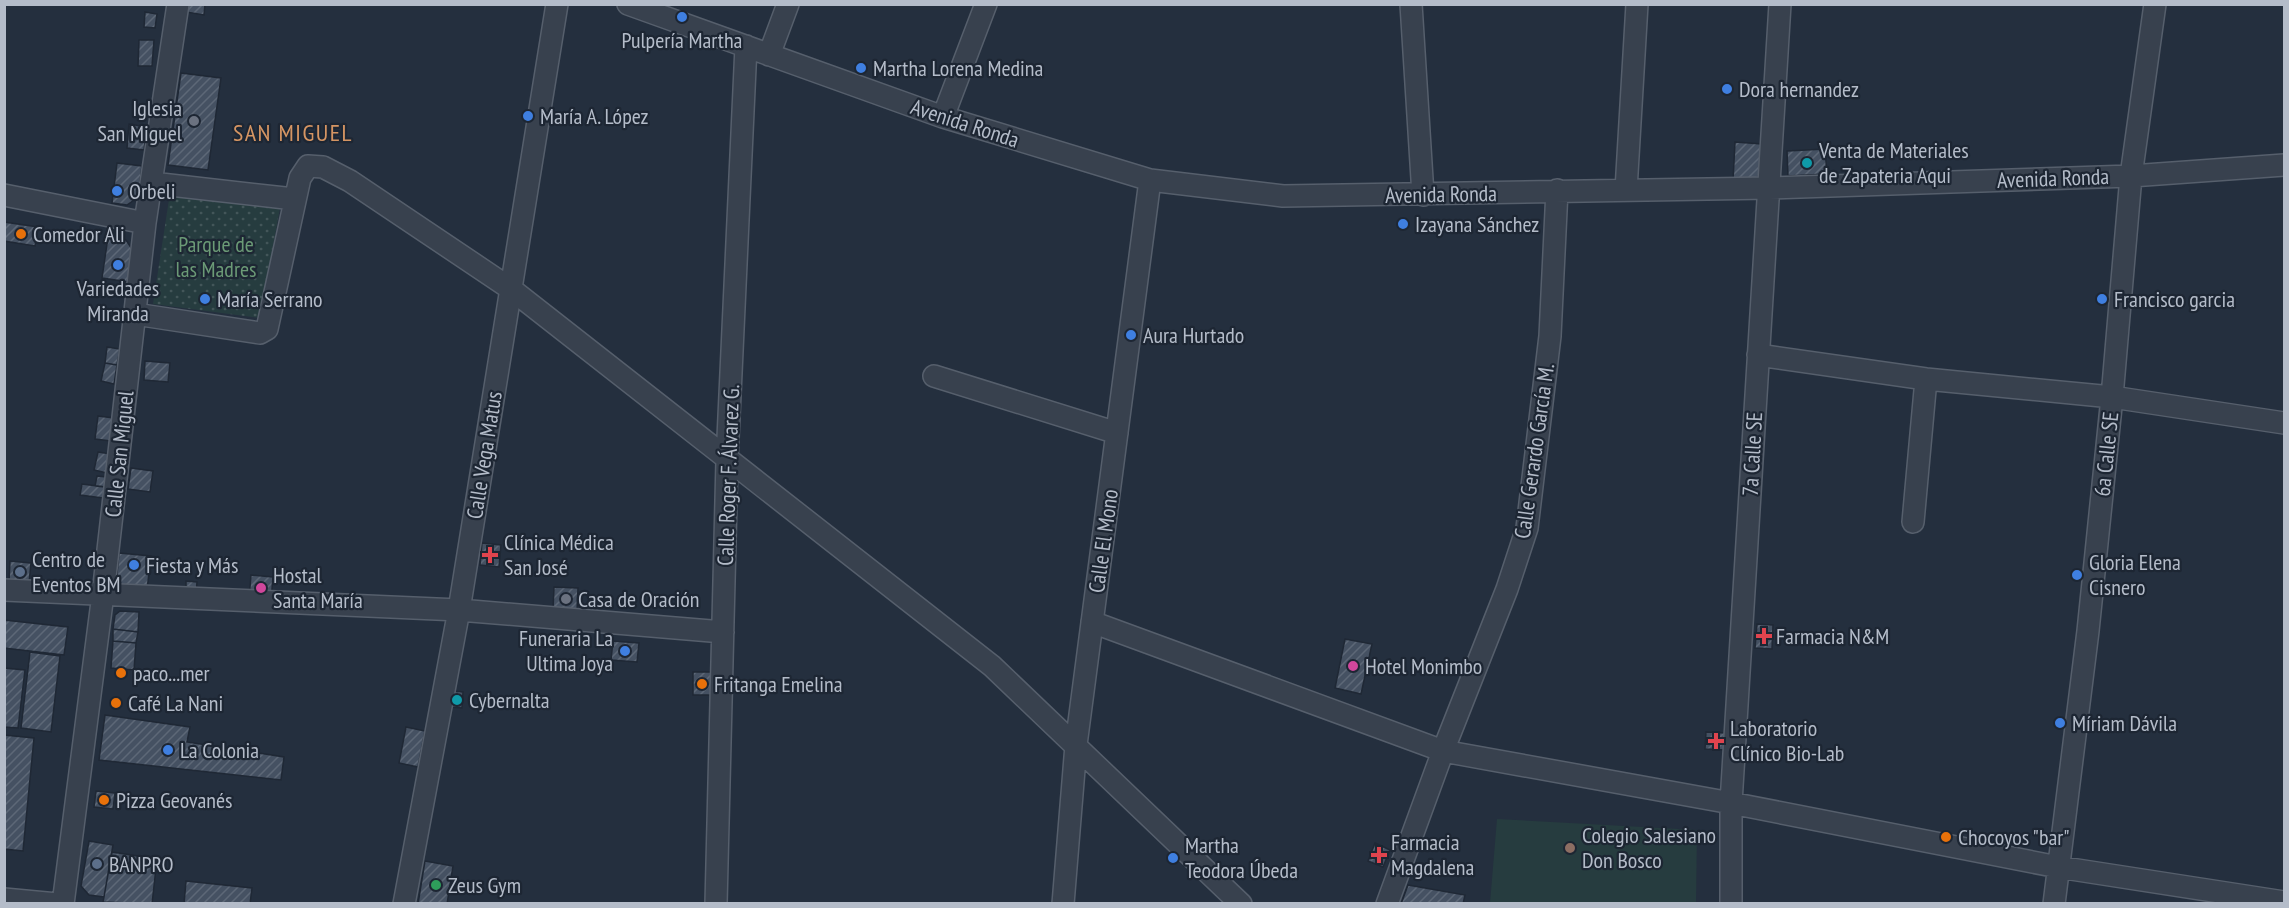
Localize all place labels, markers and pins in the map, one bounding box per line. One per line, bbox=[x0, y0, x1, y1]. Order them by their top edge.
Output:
marker: Pulpería Martha bbox=[675, 10, 689, 24]
place label: Pulpería Martha bbox=[622, 26, 742, 54]
place label: Martha Lorena Medina bbox=[873, 54, 1043, 82]
marker: Martha Lorena Medina bbox=[854, 61, 868, 75]
place label: Dora hernandez bbox=[1739, 75, 1859, 103]
marker: Dora hernandez bbox=[1720, 82, 1734, 96]
place label: Iglesia San Miguel bbox=[97, 94, 183, 147]
place label: María A. López bbox=[540, 102, 649, 130]
marker: María A. López bbox=[521, 109, 535, 123]
marker: Iglesia San Miguel bbox=[187, 114, 201, 128]
place label: Venta de Materiales de Zapateria Aqui bbox=[1818, 136, 1969, 189]
marker: Venta de Materiales de Zapateria Aqui bbox=[1800, 156, 1814, 170]
place label: Orbeli bbox=[129, 177, 176, 205]
marker: Orbeli bbox=[110, 184, 124, 198]
place label: Izayana Sánchez bbox=[1415, 210, 1539, 238]
marker: Izayana Sánchez bbox=[1396, 217, 1410, 231]
place label: Comedor Ali bbox=[33, 220, 125, 248]
marker: Comedor Ali bbox=[14, 227, 28, 241]
marker: Variedades Miranda bbox=[111, 258, 125, 272]
place label: Variedades Miranda bbox=[76, 274, 159, 327]
place label: María Serrano bbox=[217, 285, 323, 313]
place label: Francisco garcia bbox=[2114, 285, 2235, 313]
marker: María Serrano bbox=[198, 292, 212, 306]
marker: Francisco garcia bbox=[2095, 292, 2109, 306]
place label: Aura Hurtado bbox=[1143, 321, 1244, 349]
marker: Aura Hurtado bbox=[1124, 328, 1138, 342]
place label: Clínica Médica San José bbox=[504, 528, 614, 581]
place label: Centro de Eventos BM bbox=[32, 545, 121, 598]
marker: Clínica Médica San José bbox=[481, 546, 499, 564]
place label: Gloria Elena Cisnero bbox=[2089, 548, 2181, 601]
place label: Fiesta y Más bbox=[146, 551, 238, 579]
marker: Fiesta y Más bbox=[127, 558, 141, 572]
place label: Hostal Santa María bbox=[273, 561, 363, 614]
marker: Centro de Eventos BM bbox=[13, 565, 27, 579]
marker: Gloria Elena Cisnero bbox=[2070, 568, 2084, 582]
marker: Hostal Santa María bbox=[254, 581, 268, 595]
place label: Casa de Oración bbox=[578, 585, 699, 613]
marker: Casa de Oración bbox=[559, 592, 573, 606]
place label: Farmacia N&M bbox=[1776, 622, 1889, 650]
place label: Funeraria La Ultima Joya bbox=[519, 624, 613, 677]
marker: Farmacia N&M bbox=[1757, 629, 1771, 643]
marker: Funeraria La Ultima Joya bbox=[618, 644, 632, 658]
place label: Hotel Monimbo bbox=[1365, 652, 1482, 680]
place label: paco...mer bbox=[133, 659, 210, 687]
marker: Hotel Monimbo bbox=[1346, 659, 1360, 673]
marker: paco...mer bbox=[114, 666, 128, 680]
place label: Fritanga Emelina bbox=[714, 670, 843, 698]
marker: Fritanga Emelina bbox=[695, 677, 709, 691]
place label: Cybernalta bbox=[469, 686, 550, 714]
place label: Café La Nani bbox=[128, 689, 223, 717]
marker: Cybernalta bbox=[450, 693, 464, 707]
marker: Café La Nani bbox=[109, 696, 123, 710]
place label: Míriam Dávila bbox=[2072, 709, 2177, 737]
place label: Laboratorio Clínico Bio-Lab bbox=[1730, 714, 1844, 767]
marker: Míriam Dávila bbox=[2053, 716, 2067, 730]
marker: Laboratorio Clínico Bio-Lab bbox=[1707, 732, 1725, 750]
place label: La Colonia bbox=[180, 736, 259, 764]
marker: La Colonia bbox=[161, 743, 175, 757]
place label: Pizza Geovanés bbox=[116, 786, 233, 814]
marker: Pizza Geovanés bbox=[97, 793, 111, 807]
place label: Colegio Salesiano Don Bosco bbox=[1582, 821, 1716, 874]
place label: Chocoyos "bar" bbox=[1958, 823, 2070, 851]
place label: Farmacia Magdalena bbox=[1391, 828, 1474, 881]
marker: Chocoyos "bar" bbox=[1939, 830, 1953, 844]
place label: Martha Teodora Úbeda bbox=[1185, 831, 1298, 884]
marker: Colegio Salesiano Don Bosco bbox=[1563, 841, 1577, 855]
marker: Farmacia Magdalena bbox=[1372, 848, 1386, 862]
place label: BANPRO bbox=[109, 850, 174, 878]
marker: Martha Teodora Úbeda bbox=[1166, 851, 1180, 865]
marker: BANPRO bbox=[90, 857, 104, 871]
place label: Zeus Gym bbox=[448, 871, 521, 899]
marker: Zeus Gym bbox=[429, 878, 443, 892]

